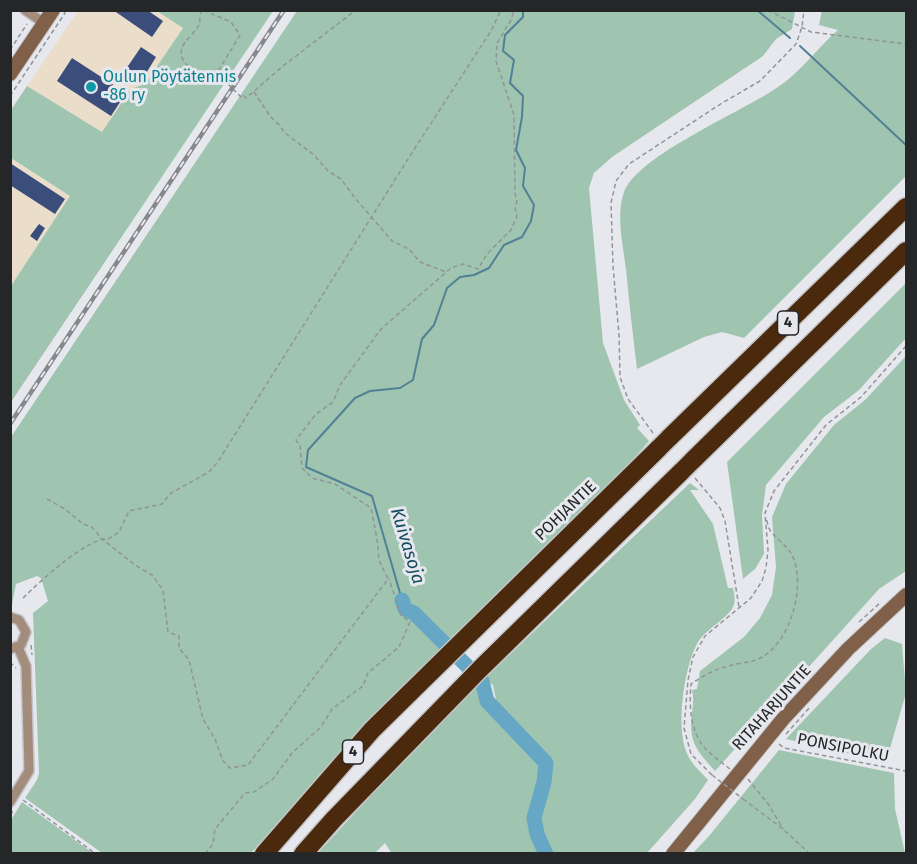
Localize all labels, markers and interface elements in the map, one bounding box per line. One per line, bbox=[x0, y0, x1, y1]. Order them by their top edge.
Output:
place label: Oulun Pöytätennis -86 ry bbox=[103, 68, 236, 106]
marker: Oulun Pöytätennis -86 ry bbox=[84, 80, 98, 94]
road number: 4 bbox=[778, 311, 798, 335]
street label: POHJANTIE bbox=[531, 477, 601, 545]
water label: Kuivasoja bbox=[385, 505, 429, 587]
street label: RITAHARJUNTIE bbox=[729, 661, 815, 755]
street label: PONSIPOLKU bbox=[796, 730, 890, 766]
road number: 4 bbox=[342, 740, 364, 764]

